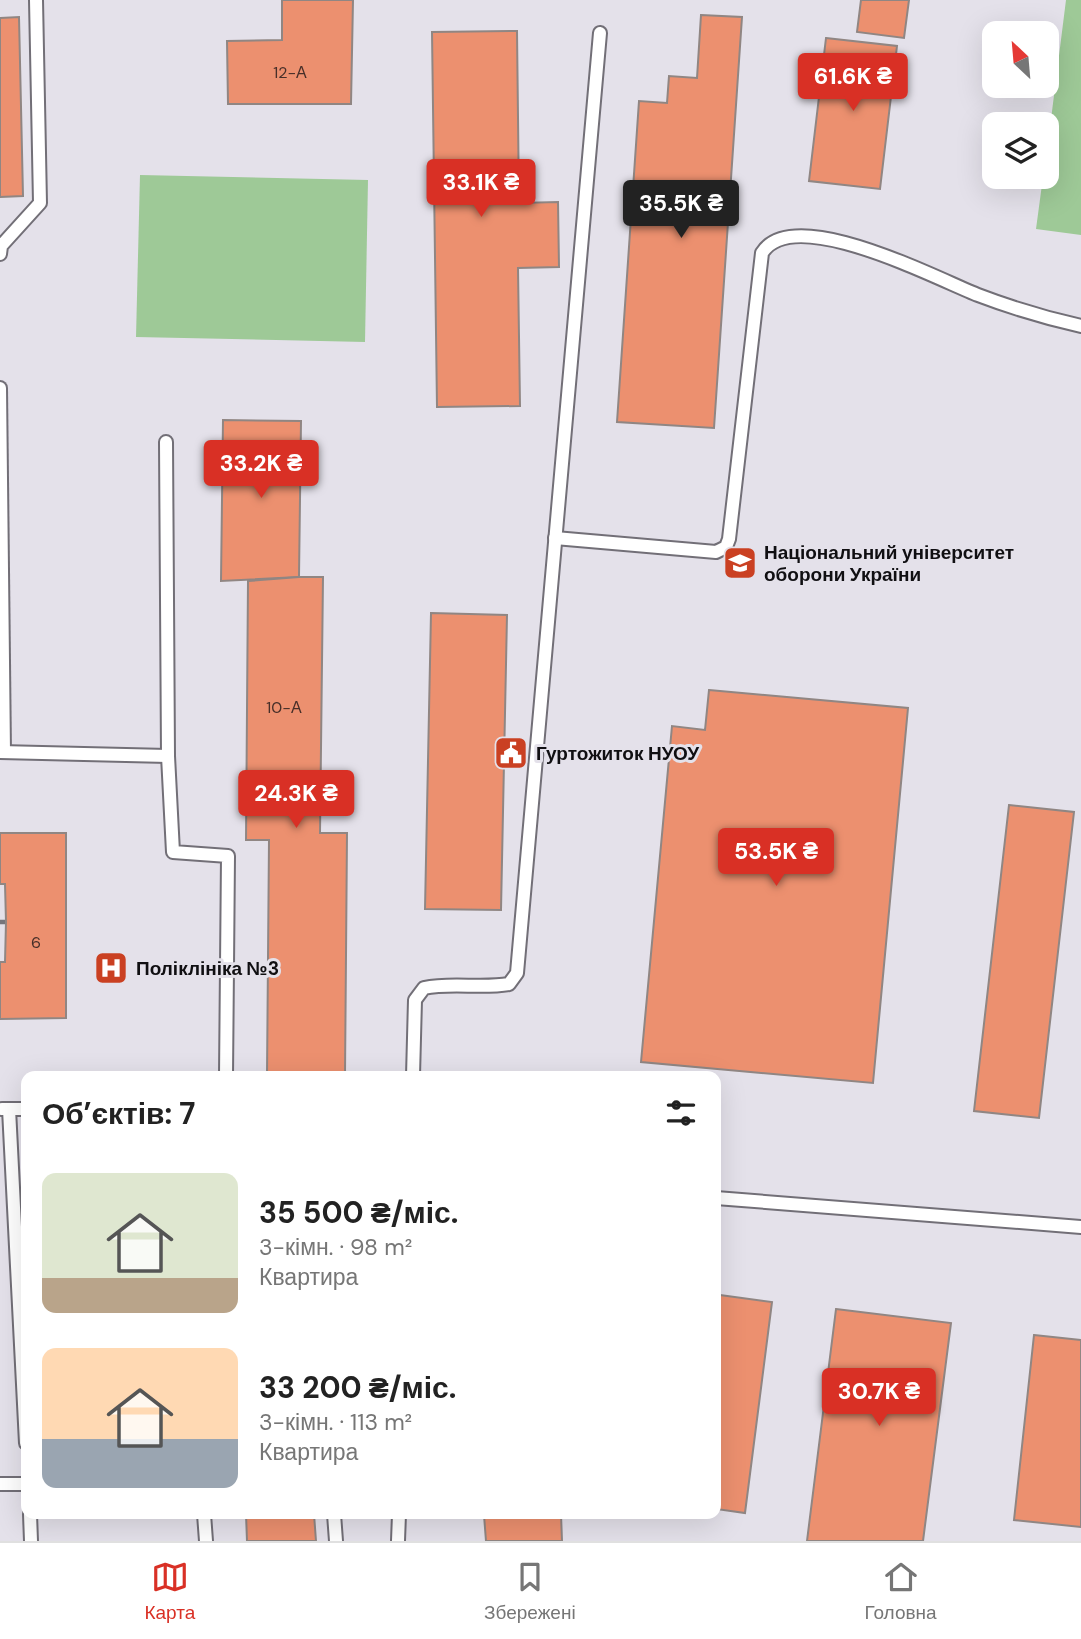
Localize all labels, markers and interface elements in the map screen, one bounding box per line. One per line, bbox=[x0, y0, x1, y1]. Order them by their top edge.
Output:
north arrow bbox=[982, 21, 1059, 98]
map controls bbox=[982, 21, 1059, 189]
pin: 61.6K ₴ bbox=[788, 54, 918, 113]
text: 61.6K ₴ bbox=[814, 61, 892, 91]
house number: 12-А bbox=[273, 62, 307, 83]
button: layers bbox=[982, 112, 1059, 189]
pin: 33.1K ₴ bbox=[416, 160, 546, 219]
text: 33.1K ₴ bbox=[443, 167, 519, 197]
pin: 35.5K ₴ bbox=[616, 180, 746, 240]
text: 35.5K ₴ bbox=[639, 188, 723, 218]
pin: 33.2K ₴ bbox=[196, 440, 326, 500]
text: 33.2K ₴ bbox=[220, 448, 302, 478]
place label: Національний університет оборони України bbox=[764, 540, 1014, 587]
school or university icon: Національний університет оборони України bbox=[721, 544, 759, 582]
house number: 10-А bbox=[266, 697, 302, 718]
public building icon: Гуртожиток НУОУ bbox=[492, 734, 530, 772]
place label: Гуртожиток НУОУ bbox=[536, 741, 699, 766]
pin: 24.3K ₴ bbox=[231, 770, 361, 830]
text: 24.3K ₴ bbox=[254, 778, 338, 808]
pin: 53.5K ₴ bbox=[711, 828, 841, 888]
text: 53.5K ₴ bbox=[734, 836, 818, 866]
house number: 6 bbox=[31, 932, 41, 953]
hospital icon: Поліклініка №3 bbox=[92, 949, 130, 987]
place label: Поліклініка №3 bbox=[136, 956, 279, 981]
text: Об’єктів: 7 bbox=[42, 1094, 195, 1133]
icon: filters bbox=[662, 1094, 700, 1132]
text: 35 500 ₴/міс. bbox=[259, 1193, 458, 1232]
icon: home bbox=[98, 1201, 182, 1285]
text: 3-кімн. · 98 m² bbox=[259, 1232, 412, 1262]
text: Квартира bbox=[259, 1262, 358, 1292]
text: 33 200 ₴/міс. bbox=[259, 1368, 456, 1407]
pin: 30.7K ₴ bbox=[814, 1368, 944, 1428]
icon: home bbox=[98, 1376, 182, 1460]
text: 30.7K ₴ bbox=[838, 1376, 920, 1406]
text: 3-кімн. · 113 m² bbox=[259, 1407, 412, 1437]
text: Квартира bbox=[259, 1437, 358, 1467]
tab: Карта bbox=[144, 1558, 195, 1625]
tab: Збережені bbox=[484, 1558, 576, 1625]
tab: Головна bbox=[864, 1558, 937, 1625]

